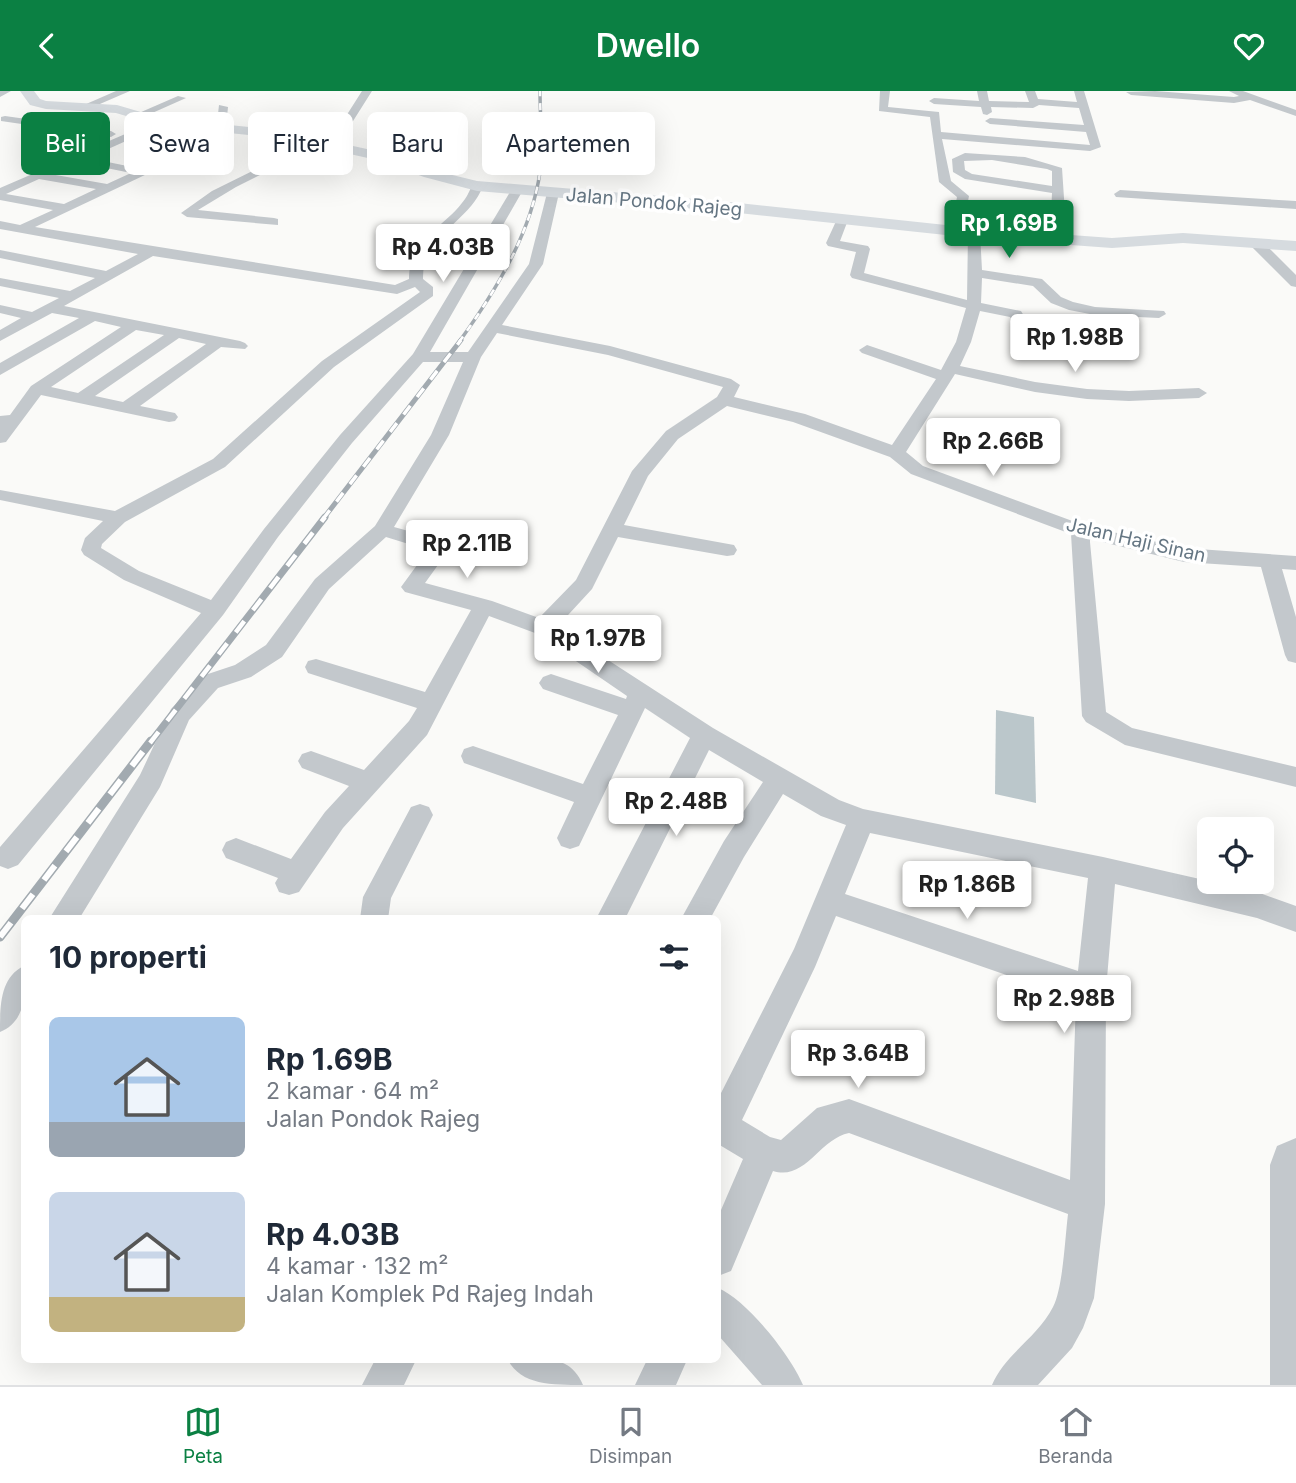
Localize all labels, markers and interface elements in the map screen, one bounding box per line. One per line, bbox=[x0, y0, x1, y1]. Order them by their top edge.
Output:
text: Dwello bbox=[596, 26, 700, 65]
icon: back bbox=[28, 27, 66, 65]
icon: heart bbox=[1230, 27, 1268, 65]
chip: Beli bbox=[21, 112, 110, 175]
chip: Sewa bbox=[124, 112, 234, 175]
chip: Filter bbox=[248, 112, 353, 175]
chip: Baru bbox=[367, 112, 468, 175]
chip: Apartemen bbox=[482, 112, 655, 175]
street label: Jalan Pondok Rajeg bbox=[565, 183, 743, 221]
pin: Rp 1.69B bbox=[937, 201, 1081, 260]
text: Rp 1.69B bbox=[960, 209, 1058, 237]
pin: Rp 4.03B bbox=[371, 225, 515, 284]
text: Rp 4.03B bbox=[392, 233, 494, 261]
pin: Rp 1.98B bbox=[1003, 315, 1147, 374]
text: Rp 1.98B bbox=[1026, 323, 1124, 351]
pin: Rp 2.66B bbox=[921, 419, 1065, 478]
text: Rp 2.66B bbox=[942, 427, 1044, 455]
street label: Jalan Haji Sinan bbox=[1064, 513, 1208, 567]
pin: Rp 2.11B bbox=[395, 521, 539, 580]
text: Rp 2.11B bbox=[422, 529, 512, 557]
pin: Rp 1.97B bbox=[526, 615, 670, 675]
text: Rp 1.97B bbox=[550, 624, 646, 652]
pin: Rp 2.48B bbox=[604, 779, 748, 838]
text: Rp 2.48B bbox=[625, 787, 727, 815]
map controls bbox=[1197, 817, 1274, 894]
button: locate bbox=[1197, 817, 1274, 894]
pin: Rp 1.86B bbox=[895, 861, 1039, 921]
text: Rp 1.86B bbox=[918, 870, 1016, 898]
icon: filters bbox=[655, 938, 693, 976]
text: 10 properti bbox=[49, 939, 207, 975]
pin: Rp 2.98B bbox=[992, 975, 1136, 1035]
text: Rp 2.98B bbox=[1013, 984, 1115, 1012]
pin: Rp 3.64B bbox=[786, 1031, 930, 1090]
text: Rp 3.64B bbox=[807, 1039, 909, 1067]
text: Rp 1.69B bbox=[266, 1041, 393, 1077]
icon: home bbox=[105, 1045, 189, 1129]
text: 2 kamar · 64 m² bbox=[266, 1077, 439, 1105]
text: Jalan Pondok Rajeg bbox=[266, 1105, 480, 1133]
text: Rp 4.03B bbox=[266, 1216, 400, 1252]
icon: home bbox=[105, 1220, 189, 1304]
text: 4 kamar · 132 m² bbox=[266, 1252, 449, 1280]
text: Jalan Komplek Pd Rajeg Indah bbox=[266, 1280, 594, 1308]
tab: Peta bbox=[183, 1403, 223, 1468]
tab: Disimpan bbox=[589, 1403, 672, 1468]
tab: Beranda bbox=[1038, 1403, 1113, 1468]

